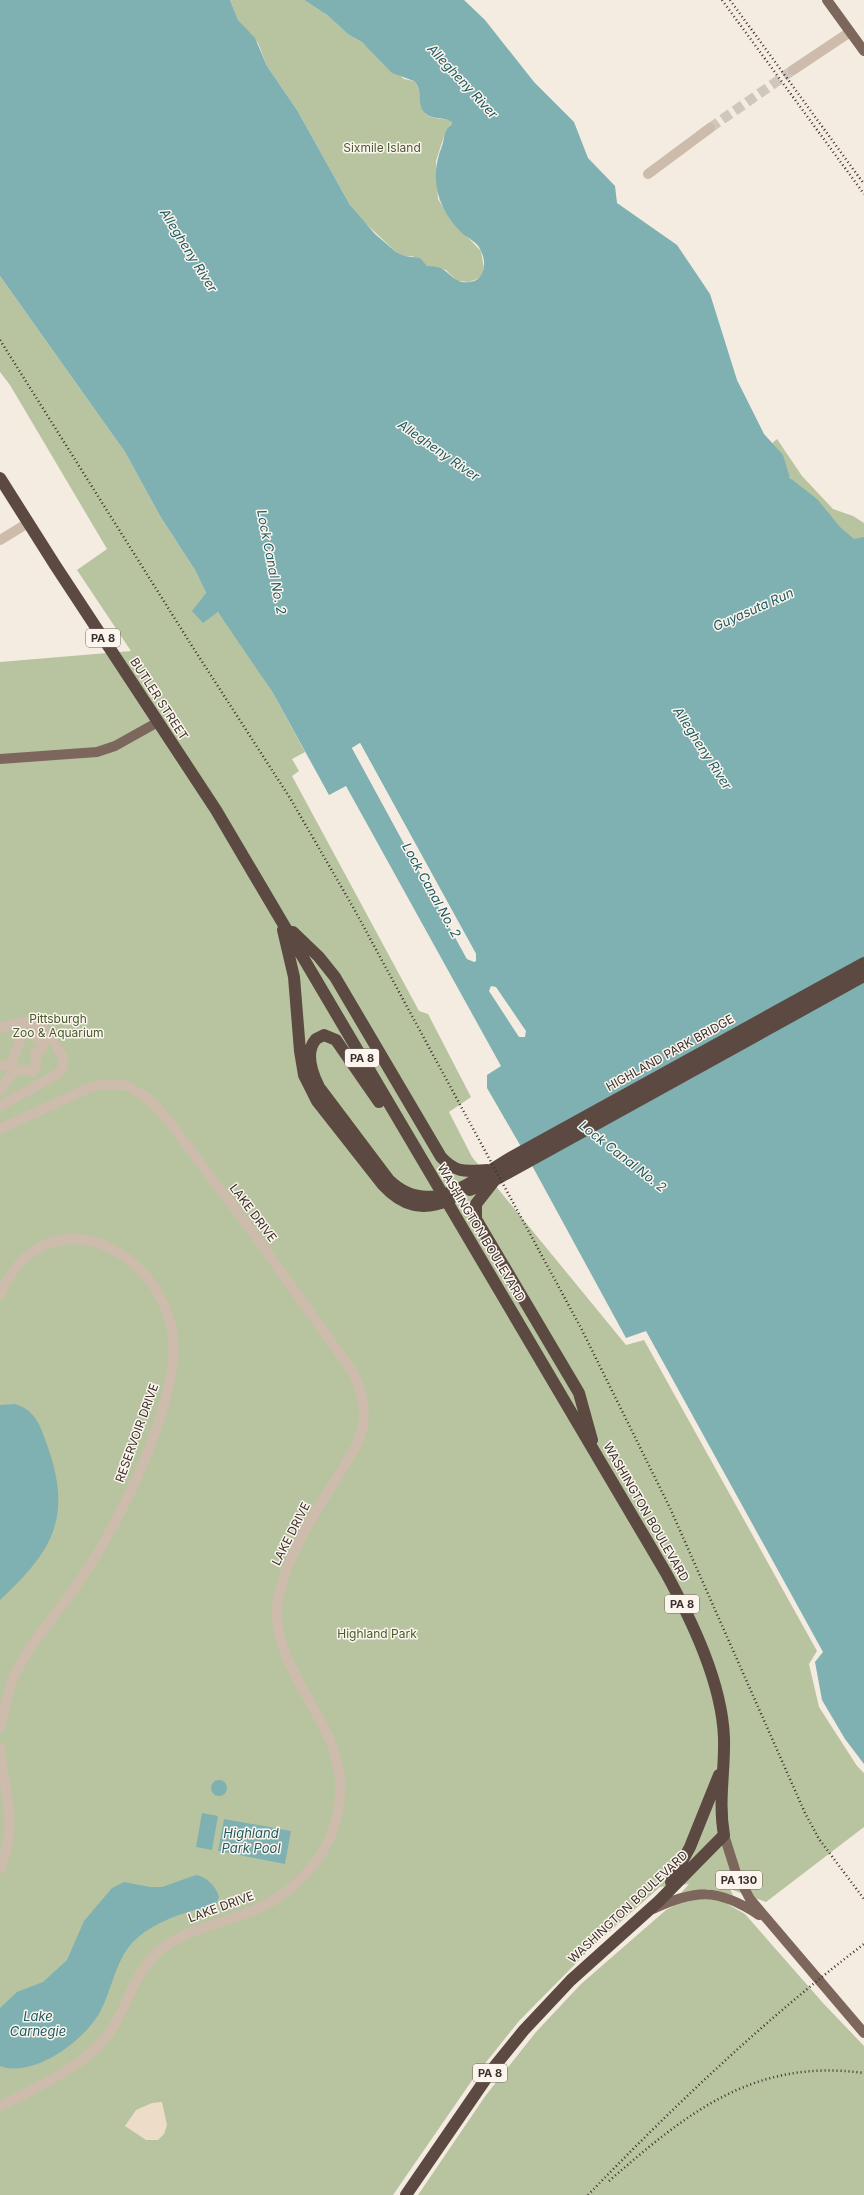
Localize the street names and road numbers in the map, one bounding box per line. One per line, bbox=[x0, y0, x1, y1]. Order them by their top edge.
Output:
road number: PA 8 bbox=[86, 629, 120, 647]
street label: BUTLER STREET bbox=[127, 655, 192, 743]
street label: HIGHLAND PARK BRIDGE bbox=[603, 1011, 736, 1094]
road number: PA 8 bbox=[345, 1049, 379, 1067]
street label: WASHINGTON BOULEVARD bbox=[434, 1161, 529, 1304]
street label: LAKE DRIVE bbox=[227, 1181, 280, 1245]
street label: RESERVOIR DRIVE bbox=[112, 1381, 161, 1484]
street label: WASHINGTON BOULEVARD bbox=[600, 1440, 692, 1584]
street label: LAKE DRIVE bbox=[268, 1500, 313, 1568]
road number: PA 8 bbox=[665, 1595, 699, 1613]
street label: WASHINGTON BOULEVARD bbox=[565, 1847, 691, 1966]
road number: PA 130 bbox=[716, 1871, 762, 1889]
street label: LAKE DRIVE bbox=[186, 1888, 256, 1925]
road number: PA 8 bbox=[473, 2064, 507, 2082]

